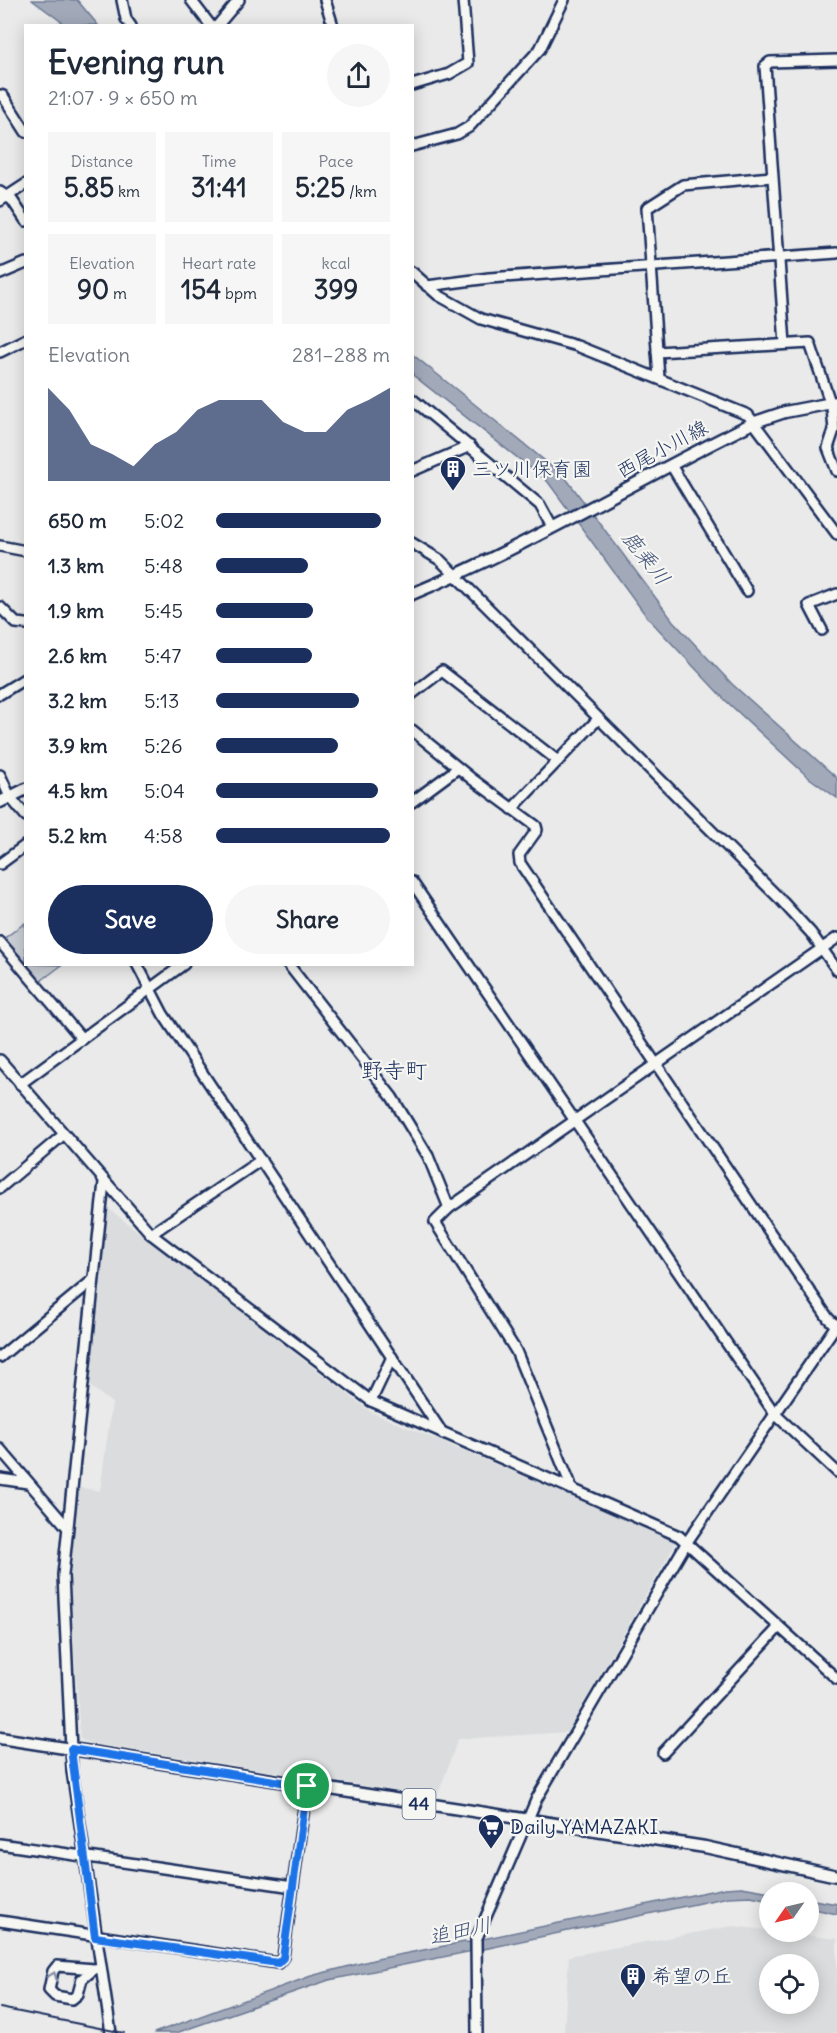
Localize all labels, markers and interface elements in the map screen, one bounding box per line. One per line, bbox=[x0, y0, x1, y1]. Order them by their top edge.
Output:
text: Evening run bbox=[48, 41, 224, 83]
button: share bbox=[327, 44, 390, 107]
text: 21:07 · 9 × 650 m bbox=[48, 85, 198, 110]
text: Distance bbox=[71, 151, 133, 171]
text: Time bbox=[202, 151, 236, 171]
text: Pace bbox=[319, 151, 353, 171]
text: 5.85 bbox=[64, 171, 114, 204]
text: 31:41 bbox=[191, 171, 247, 204]
text: 5:25 bbox=[295, 171, 345, 204]
text: km bbox=[114, 181, 140, 201]
text: /km bbox=[345, 181, 377, 201]
text: Elevation bbox=[69, 253, 135, 273]
text: Heart rate bbox=[182, 253, 256, 273]
text: kcal bbox=[322, 253, 350, 273]
text: 90 bbox=[77, 273, 109, 306]
text: 154 bbox=[181, 273, 221, 306]
text: 399 bbox=[314, 273, 358, 306]
text: m bbox=[109, 283, 127, 303]
text: bpm bbox=[221, 283, 257, 303]
text: Elevation bbox=[48, 342, 130, 367]
text: 281–288 m bbox=[292, 342, 390, 367]
street label: 西尾小川線 bbox=[612, 414, 712, 483]
building icon: 三ツ川保育園 bbox=[438, 454, 468, 492]
place label: 三ツ川保育園 bbox=[472, 456, 592, 481]
text: 650 m bbox=[48, 508, 107, 533]
text: 5:02 bbox=[144, 508, 184, 533]
water label: 鹿乗川 bbox=[616, 525, 676, 591]
text: 1.3 km bbox=[48, 553, 104, 578]
text: 5:48 bbox=[144, 553, 183, 578]
text: 1.9 km bbox=[48, 598, 104, 623]
text: 5:45 bbox=[144, 598, 183, 623]
text: 2.6 km bbox=[48, 643, 107, 668]
text: 5:47 bbox=[144, 643, 181, 668]
text: 3.2 km bbox=[48, 688, 107, 713]
text: 5:13 bbox=[144, 688, 179, 713]
text: 3.9 km bbox=[48, 733, 108, 758]
text: 5:26 bbox=[144, 733, 183, 758]
text: 4.5 km bbox=[48, 778, 108, 803]
text: 5:04 bbox=[144, 778, 185, 803]
text: 5.2 km bbox=[48, 823, 107, 848]
text: 4:58 bbox=[144, 823, 183, 848]
button: Save bbox=[48, 885, 213, 954]
button: Share bbox=[225, 885, 390, 954]
district label: 野寺町 bbox=[361, 1056, 427, 1084]
pin bbox=[281, 1760, 332, 1811]
icon: arrive bbox=[290, 1769, 323, 1802]
road number: 44 bbox=[402, 1789, 436, 1819]
supermarket icon: Daily YAMAZAKI bbox=[476, 1812, 506, 1850]
place label: Daily YAMAZAKI bbox=[510, 1814, 658, 1839]
north arrow bbox=[759, 1882, 819, 1942]
map controls bbox=[759, 1882, 819, 2014]
water label: 追田川 bbox=[426, 1911, 494, 1950]
button: locate bbox=[759, 1954, 819, 2014]
building icon: 希望の丘 bbox=[618, 1961, 648, 1999]
place label: 希望の丘 bbox=[652, 1963, 732, 1988]
one-way arrow bbox=[46, 1972, 58, 1983]

